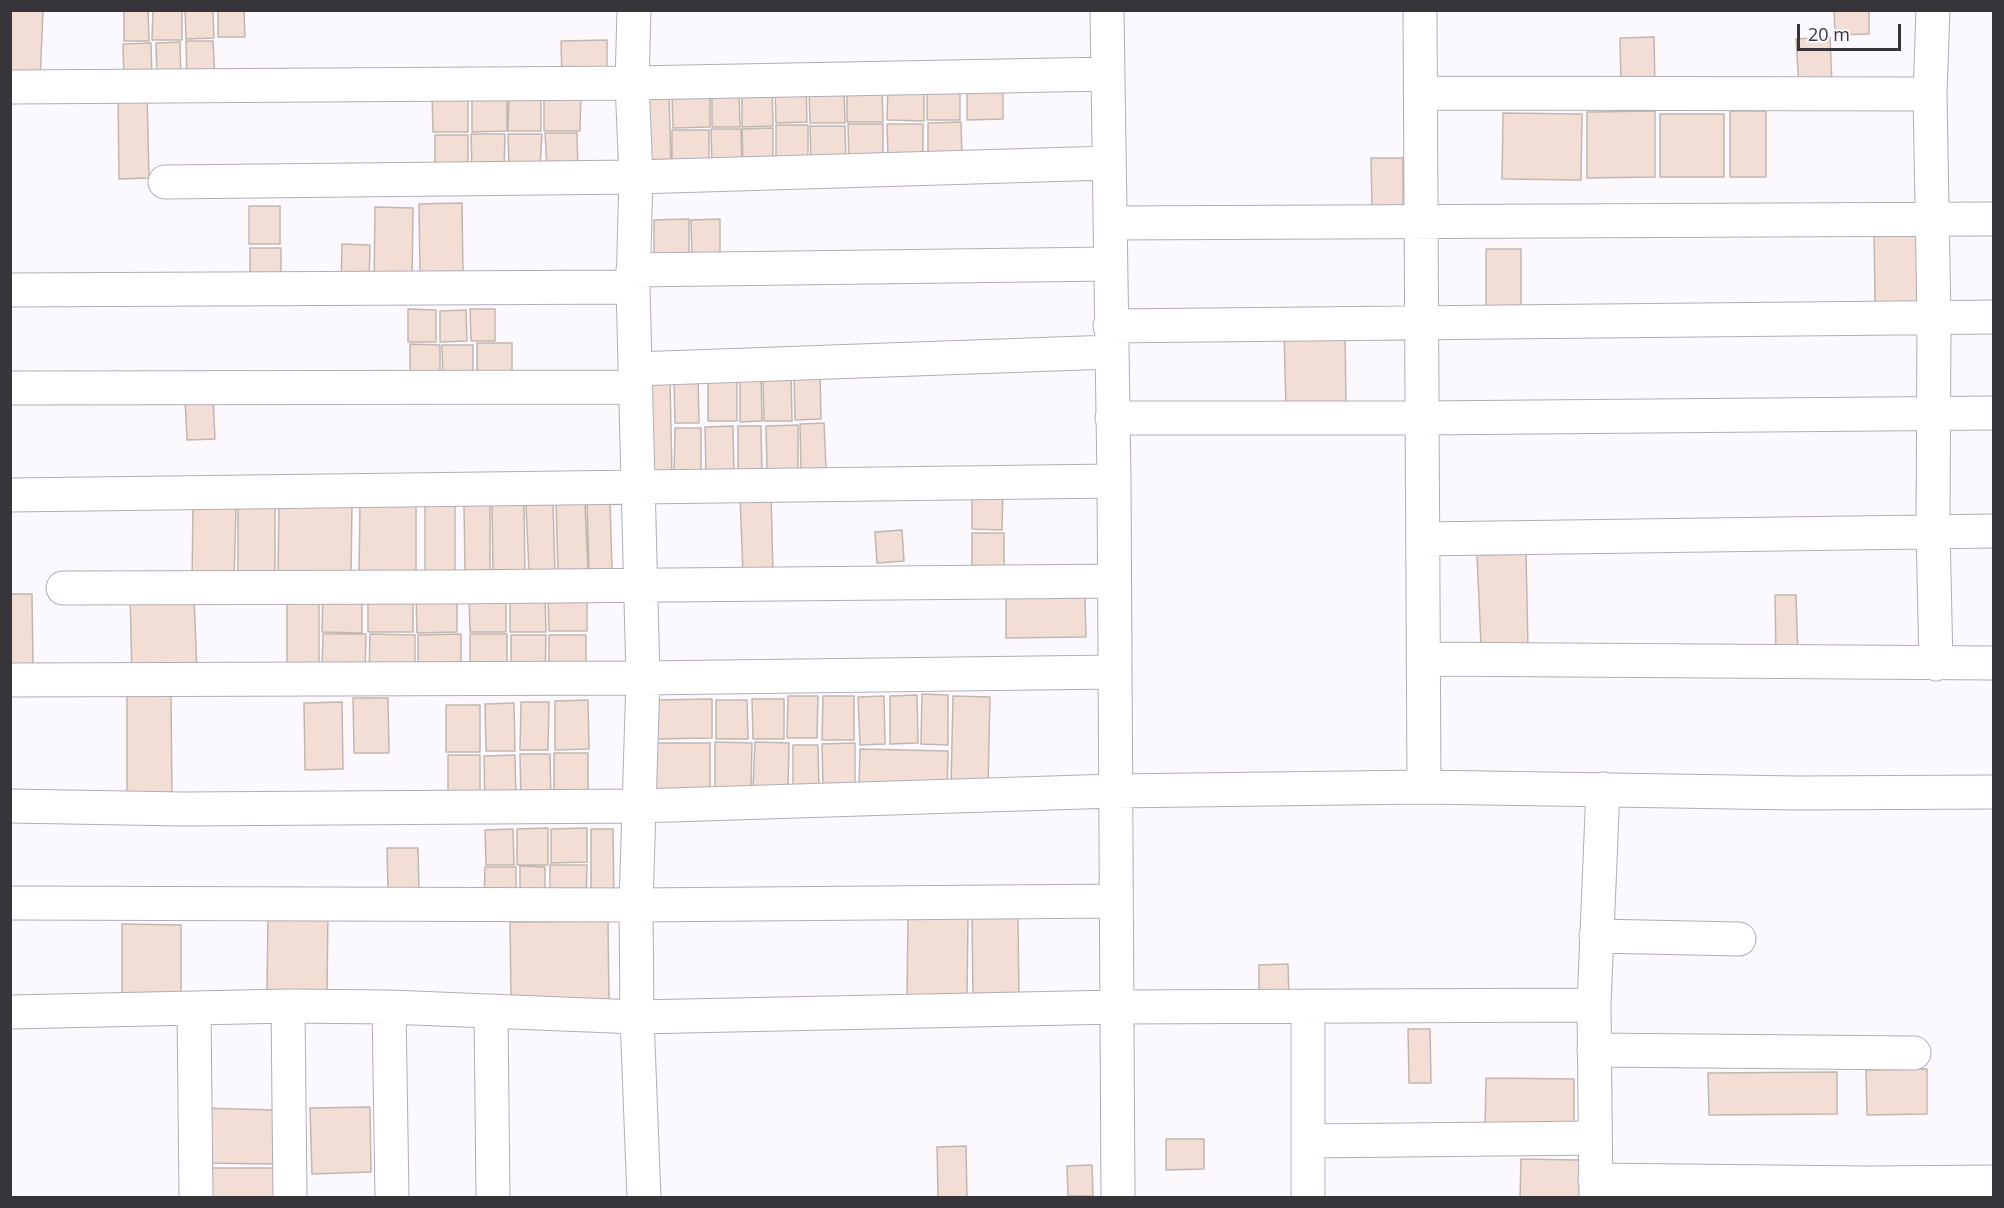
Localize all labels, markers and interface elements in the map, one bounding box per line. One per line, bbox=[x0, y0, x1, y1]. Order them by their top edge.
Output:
scale bar bbox=[1800, 12, 1904, 50]
text: 20 m bbox=[1808, 22, 1850, 46]

